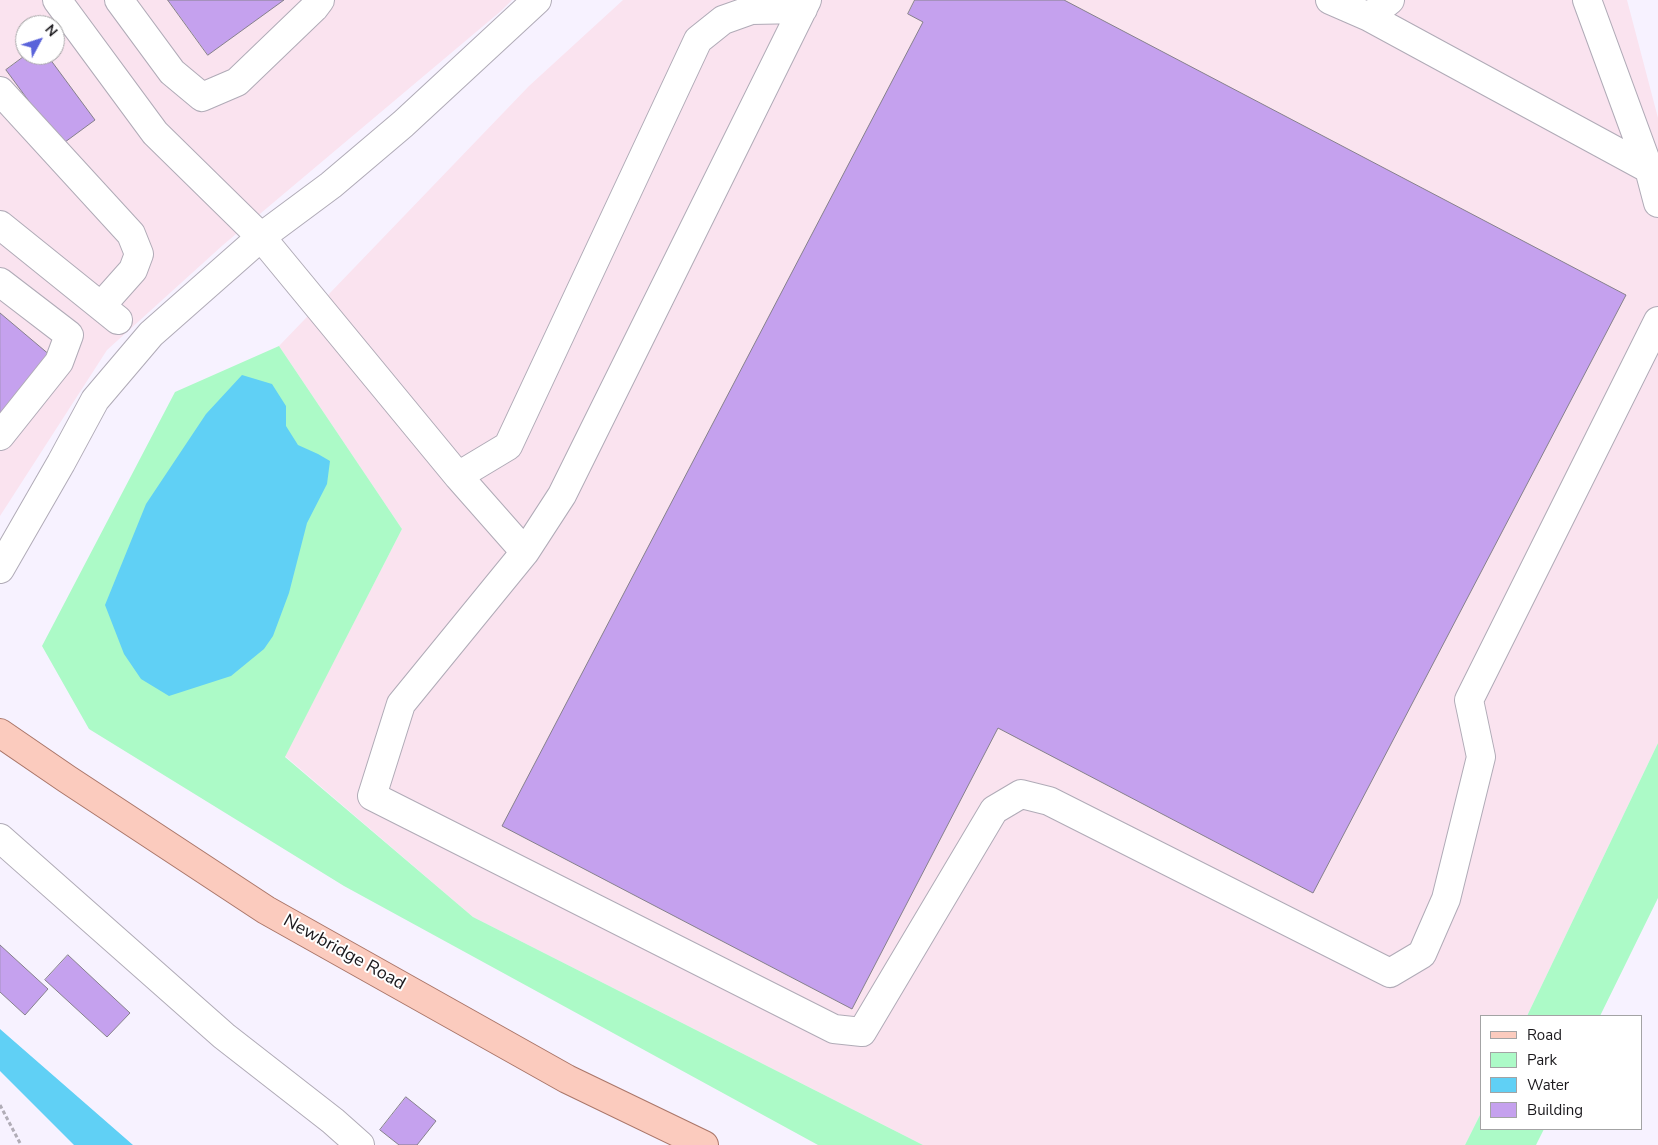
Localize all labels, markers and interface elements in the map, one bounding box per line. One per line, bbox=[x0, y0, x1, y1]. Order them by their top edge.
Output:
north arrow bbox=[15, 15, 65, 65]
text: N bbox=[40, 21, 62, 41]
street label: Newbridge Road bbox=[279, 911, 409, 995]
legend bbox=[1480, 1015, 1643, 1130]
text: Road bbox=[1527, 1025, 1562, 1045]
text: Park bbox=[1527, 1050, 1557, 1070]
text: Water bbox=[1527, 1075, 1569, 1095]
text: Building bbox=[1527, 1100, 1583, 1120]

